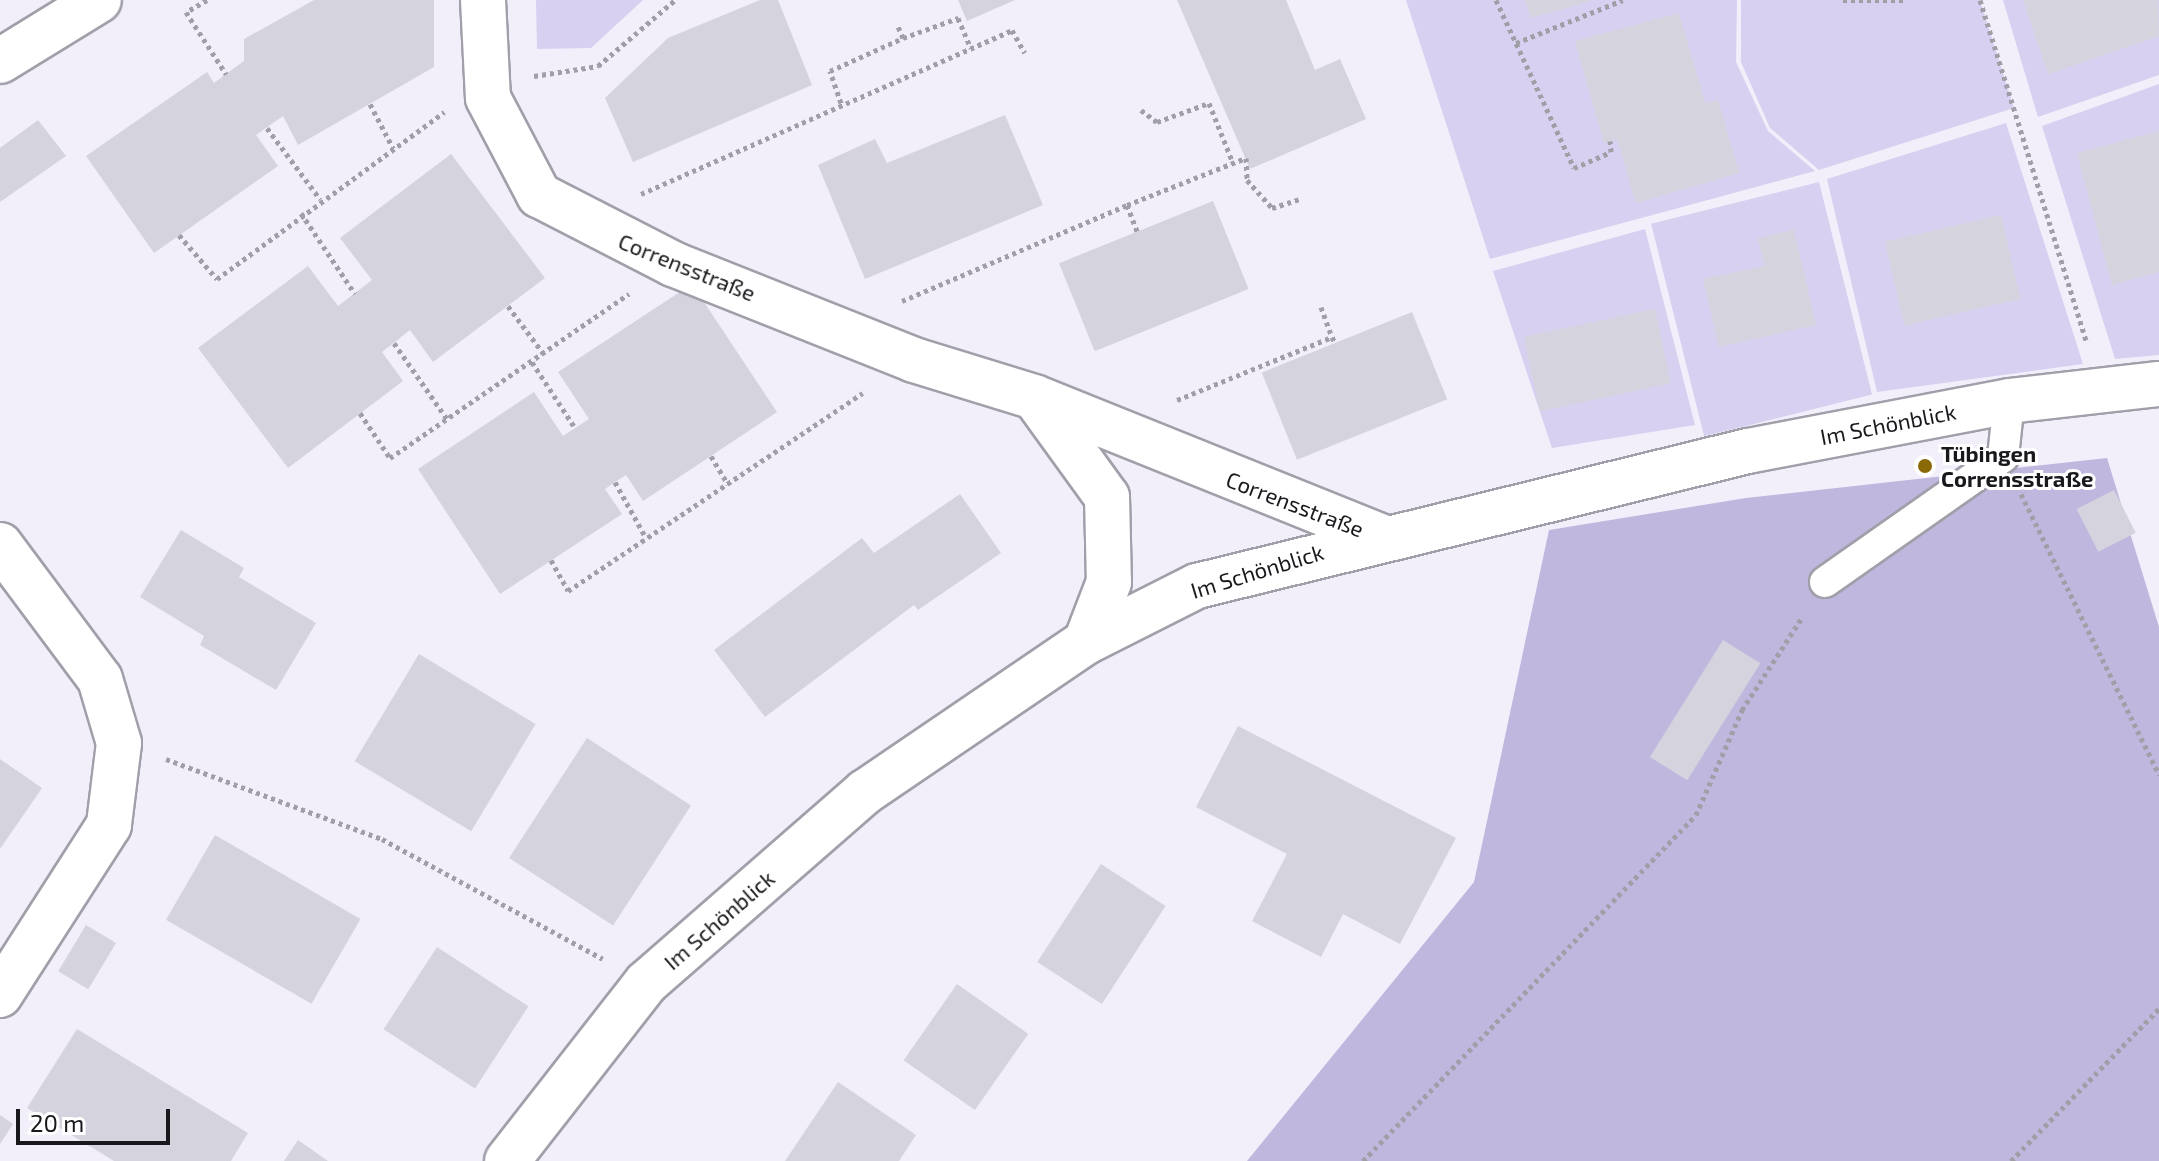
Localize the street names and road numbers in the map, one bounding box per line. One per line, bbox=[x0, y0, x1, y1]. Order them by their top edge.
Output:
street label: Corrensstraße bbox=[615, 228, 759, 306]
street label: Im Schönblick bbox=[1818, 398, 1958, 450]
street label: Corrensstraße bbox=[1222, 466, 1368, 542]
street label: Im Schönblick bbox=[1187, 538, 1327, 604]
street label: Im Schönblick bbox=[658, 865, 780, 975]

